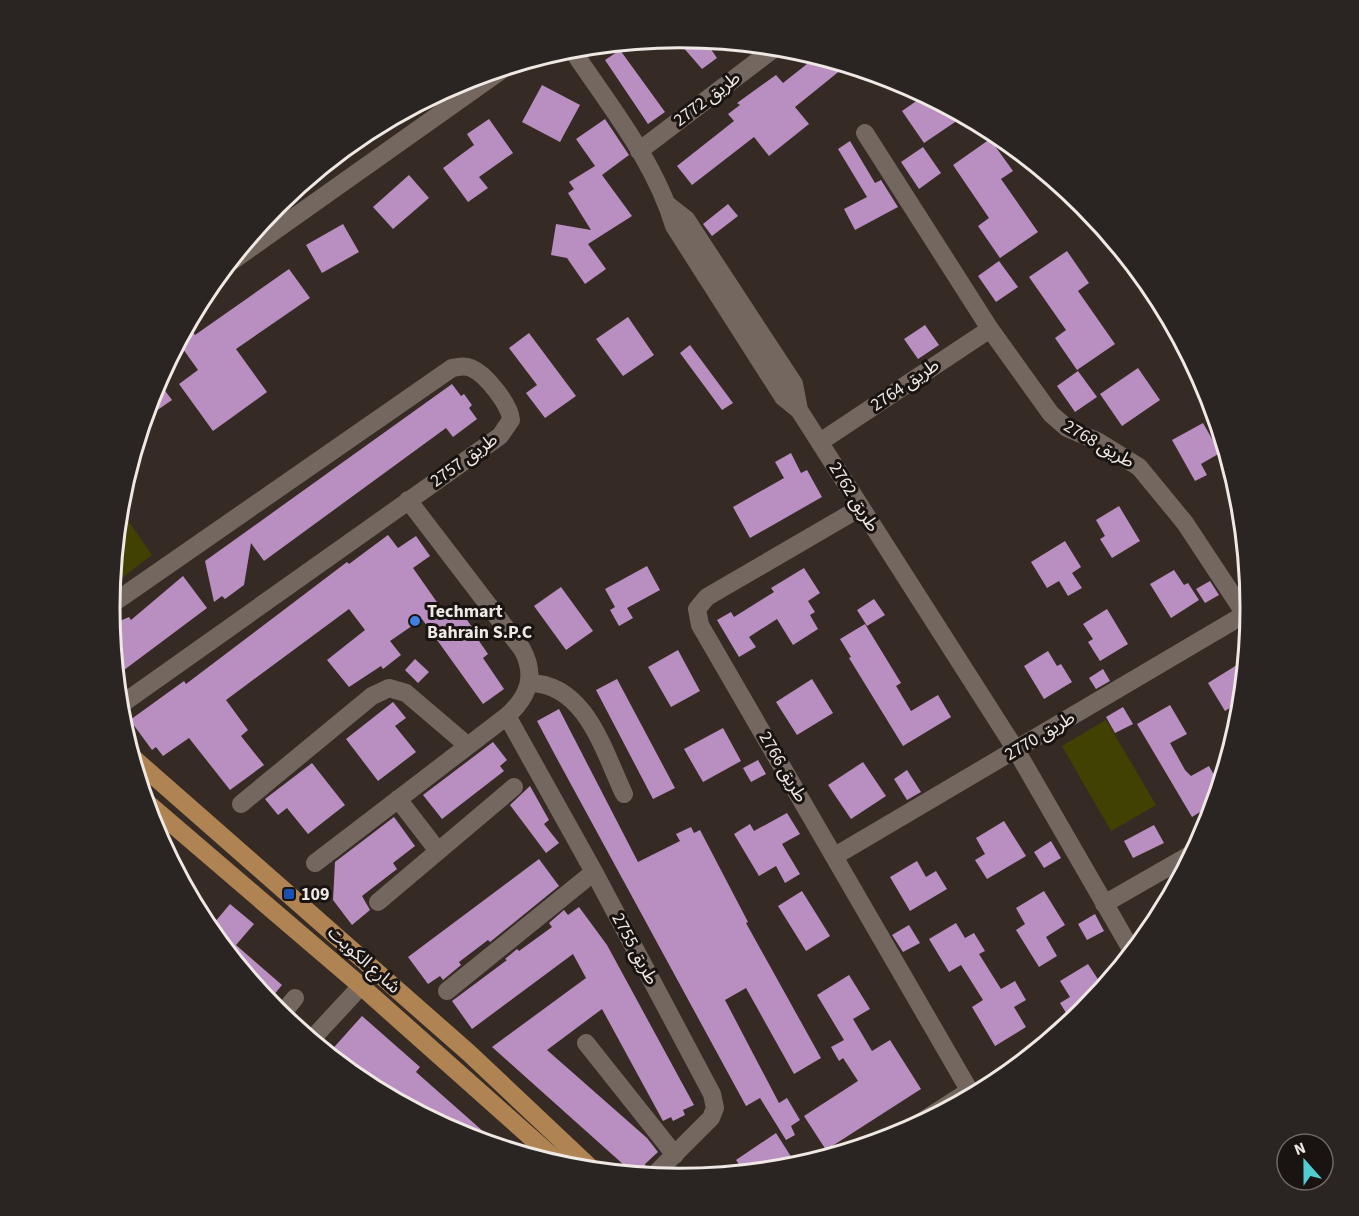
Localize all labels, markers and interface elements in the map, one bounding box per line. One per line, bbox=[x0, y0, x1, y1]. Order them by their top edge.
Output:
street label: طريق 2772 bbox=[668, 66, 746, 132]
street label: طريق 2764 bbox=[866, 353, 944, 417]
street label: طريق 2768 bbox=[1059, 414, 1139, 474]
street label: طريق 2757 bbox=[425, 427, 503, 493]
street label: طريق 2762 bbox=[823, 457, 885, 537]
place label: Techmart Bahrain S.P.C bbox=[427, 599, 533, 645]
marker: Techmart Bahrain S.P.C bbox=[408, 614, 422, 628]
street label: طريق 2770 bbox=[1000, 705, 1080, 767]
street label: طريق 2766 bbox=[753, 727, 813, 807]
place label: 109 bbox=[301, 882, 330, 907]
marker: 109 bbox=[282, 887, 296, 901]
street label: طريق 2755 bbox=[606, 909, 664, 989]
street label: شارع الكويت bbox=[321, 920, 406, 1000]
north arrow bbox=[1275, 1132, 1335, 1192]
text: N bbox=[1291, 1137, 1309, 1161]

